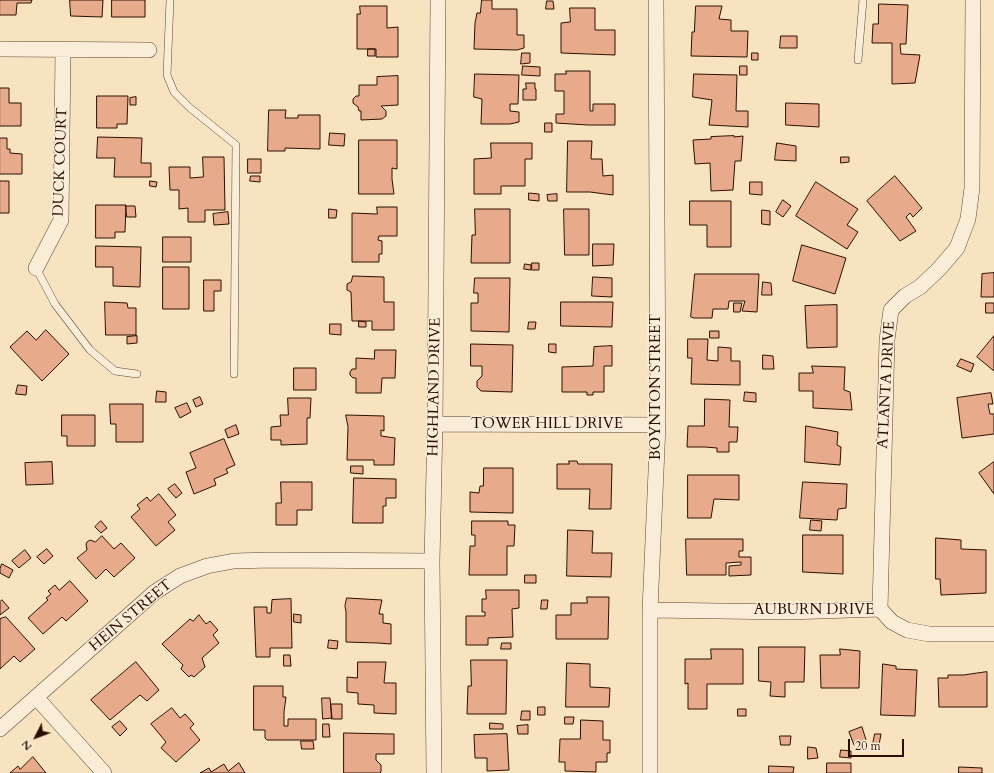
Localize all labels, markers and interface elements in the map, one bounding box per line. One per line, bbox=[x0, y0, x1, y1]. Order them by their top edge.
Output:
street label: DUCK COURT bbox=[50, 107, 72, 217]
street label: BOYNTON STREET bbox=[648, 314, 666, 460]
street label: HIGHLAND DRIVE bbox=[425, 317, 445, 457]
street label: ATLANTA DRIVE bbox=[875, 321, 899, 449]
street label: TOWER HILL DRIVE bbox=[471, 416, 623, 434]
street label: HEIN STREET bbox=[86, 576, 176, 656]
street label: AUBURN DRIVE bbox=[754, 602, 874, 620]
north arrow bbox=[16, 717, 56, 757]
scale bar bbox=[850, 731, 906, 757]
text: N bbox=[18, 737, 35, 754]
text: 20 m bbox=[855, 738, 881, 754]

